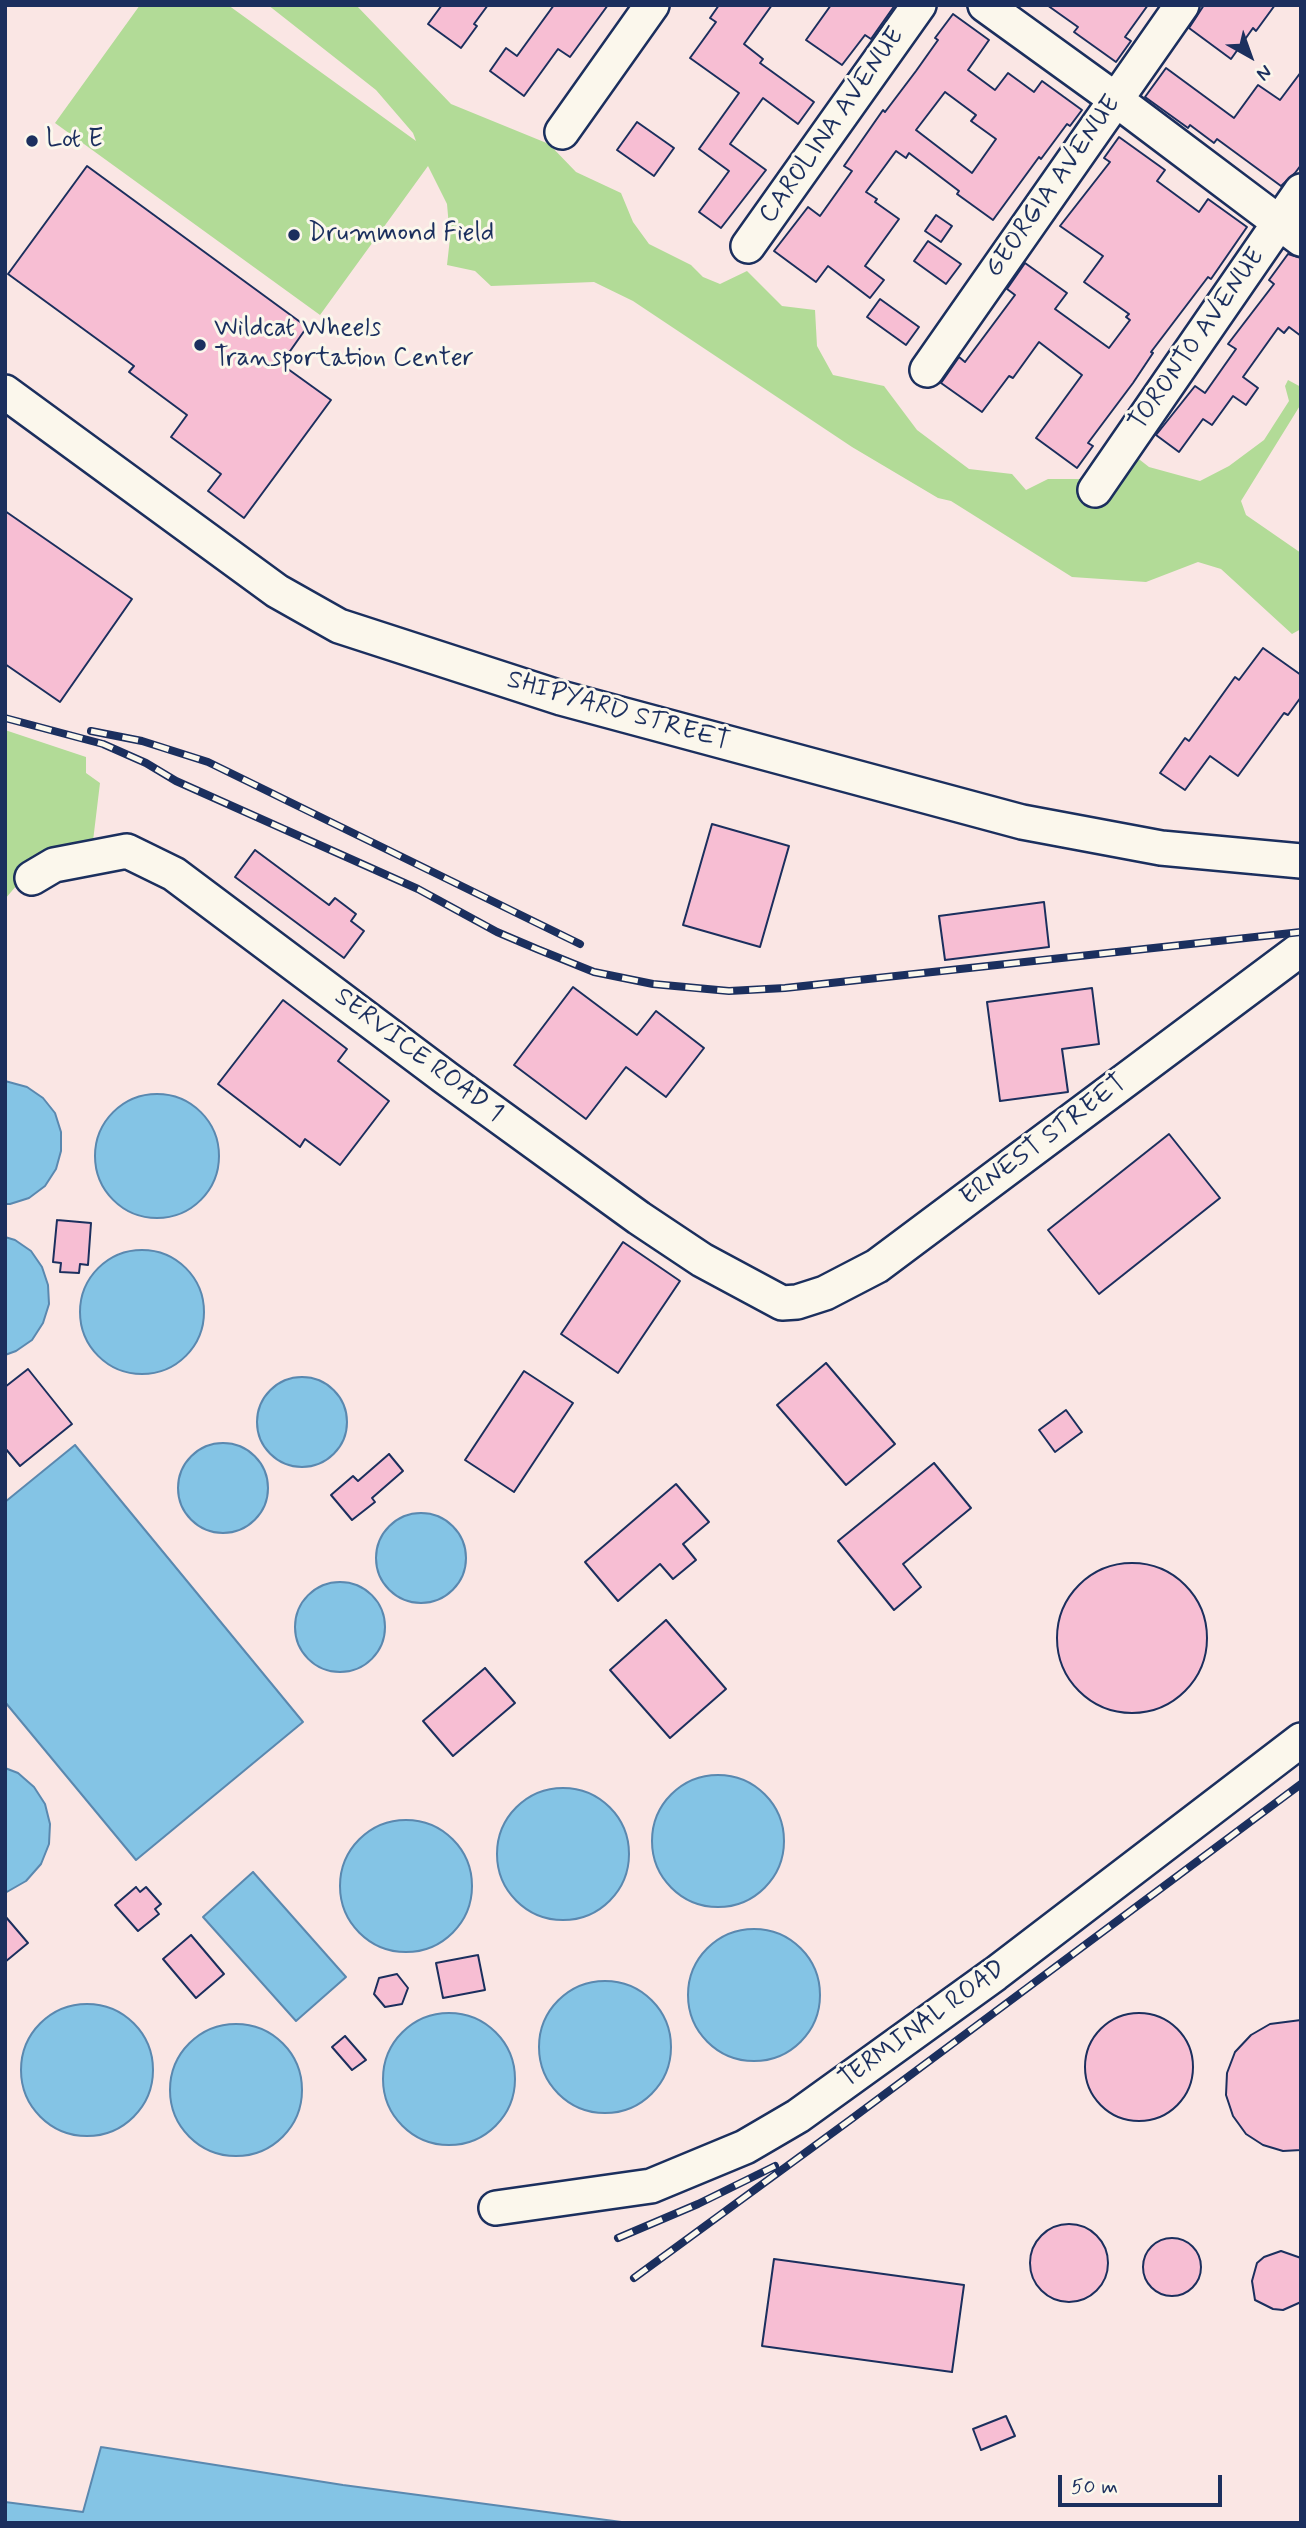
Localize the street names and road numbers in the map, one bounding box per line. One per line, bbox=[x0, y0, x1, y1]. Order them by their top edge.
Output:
street label: CAROLINA AVENUE bbox=[754, 22, 912, 230]
street label: GEORGIA AVENUE bbox=[980, 90, 1128, 284]
street label: TORONTO AVENUE bbox=[1123, 243, 1273, 437]
street label: SHIPYARD STREET bbox=[503, 665, 733, 759]
street label: SERVICE ROAD 1 bbox=[327, 982, 509, 1130]
street label: ERNEST STREET bbox=[955, 1068, 1133, 1214]
street label: TERMINAL ROAD bbox=[834, 1954, 1012, 2096]

